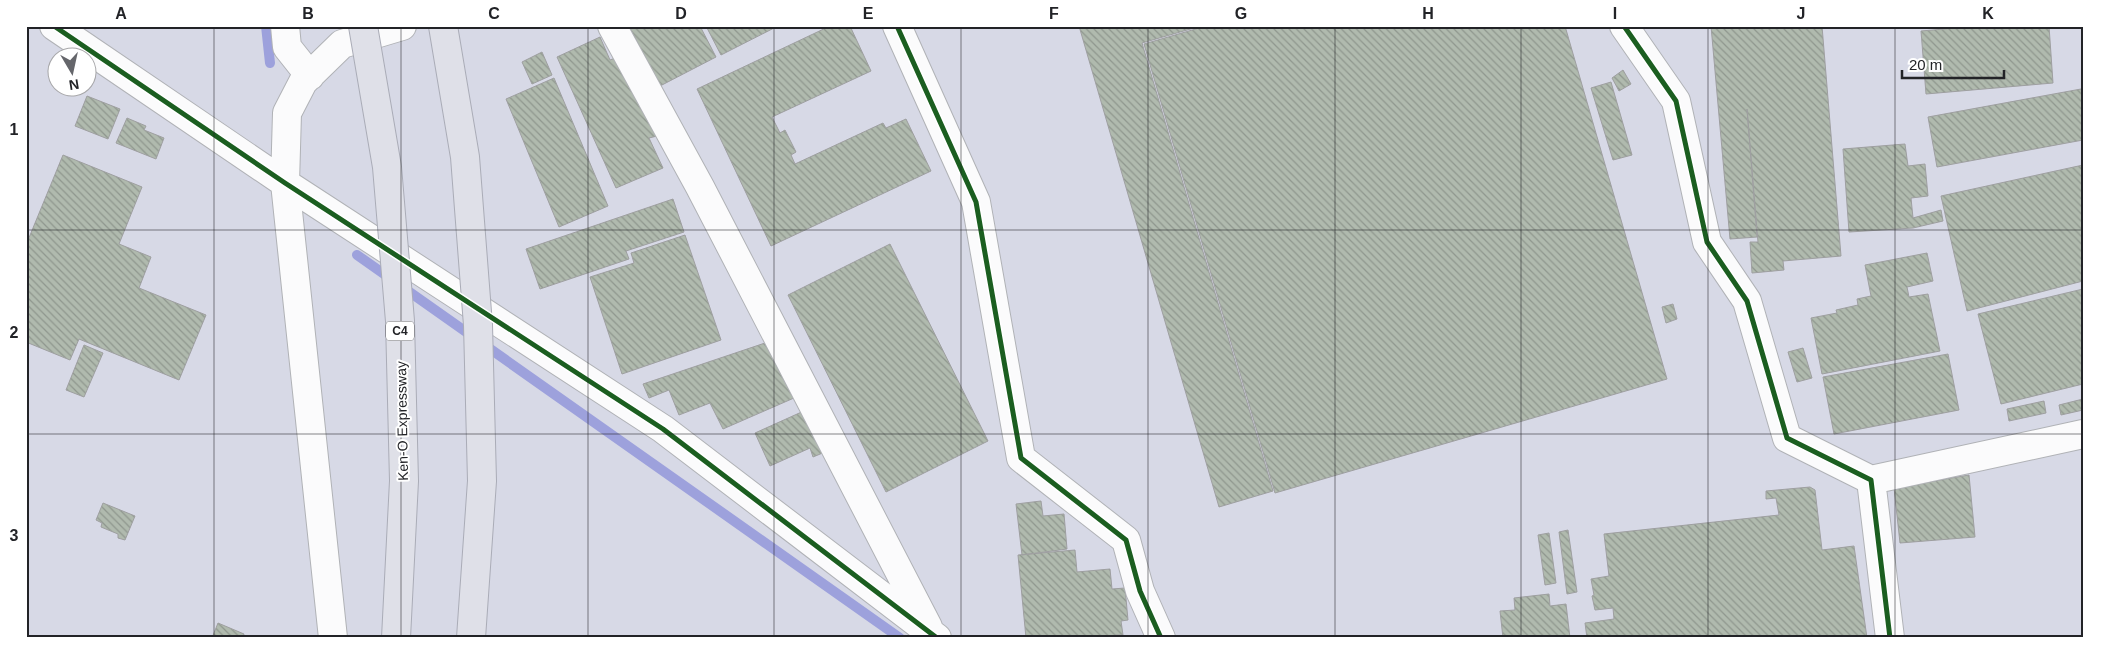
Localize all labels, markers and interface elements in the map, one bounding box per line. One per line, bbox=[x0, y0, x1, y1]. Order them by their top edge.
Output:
text: A bbox=[115, 5, 127, 22]
text: B bbox=[302, 5, 314, 22]
text: C bbox=[488, 5, 500, 22]
text: D bbox=[675, 5, 687, 22]
text: E bbox=[863, 5, 874, 22]
text: F bbox=[1049, 5, 1059, 22]
text: G bbox=[1235, 5, 1247, 22]
text: H bbox=[1422, 5, 1434, 22]
text: I bbox=[1613, 5, 1617, 22]
text: J bbox=[1797, 5, 1805, 22]
text: K bbox=[1982, 5, 1994, 22]
north arrow bbox=[48, 48, 98, 98]
scale bar bbox=[1902, 48, 2004, 80]
text: 20 m bbox=[1909, 56, 1942, 73]
text: N bbox=[68, 76, 80, 94]
text: 1 bbox=[10, 121, 19, 138]
road number: C4 bbox=[386, 322, 414, 341]
text: 2 bbox=[10, 324, 19, 341]
street label: Ken-O Expressway bbox=[393, 361, 411, 481]
text: 3 bbox=[10, 527, 19, 544]

